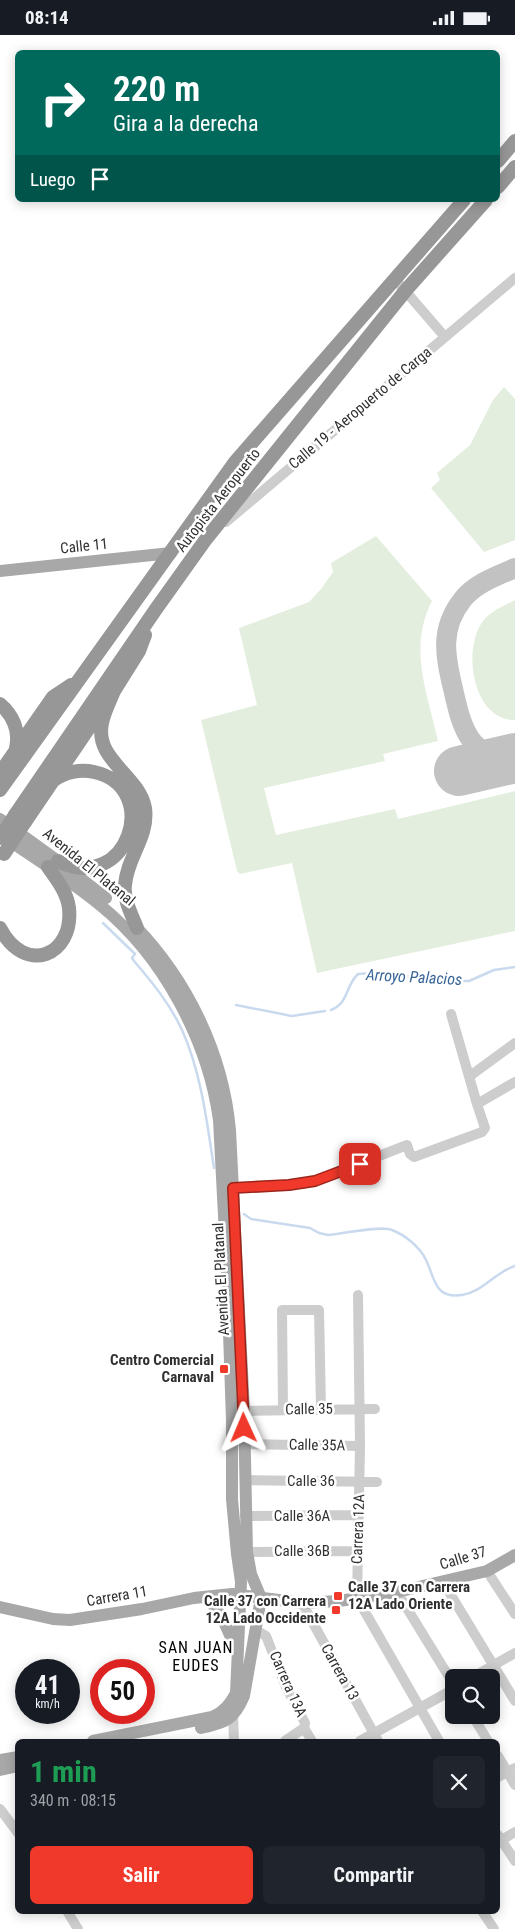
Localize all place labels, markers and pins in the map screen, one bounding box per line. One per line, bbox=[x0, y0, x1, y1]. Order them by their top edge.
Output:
pin bbox=[339, 1143, 381, 1185]
place label: Centro Comercial Carnaval bbox=[110, 1351, 214, 1386]
marker: Centro Comercial Carnaval bbox=[218, 1363, 230, 1375]
place label: Calle 37 con Carrera 12A Lado Oriente bbox=[348, 1578, 470, 1613]
marker: Calle 37 con Carrera 12A Lado Oriente bbox=[332, 1590, 344, 1602]
place label: Calle 37 con Carrera 12A Lado Occidente bbox=[204, 1592, 326, 1627]
marker: Calle 37 con Carrera 12A Lado Occidente bbox=[330, 1604, 342, 1616]

